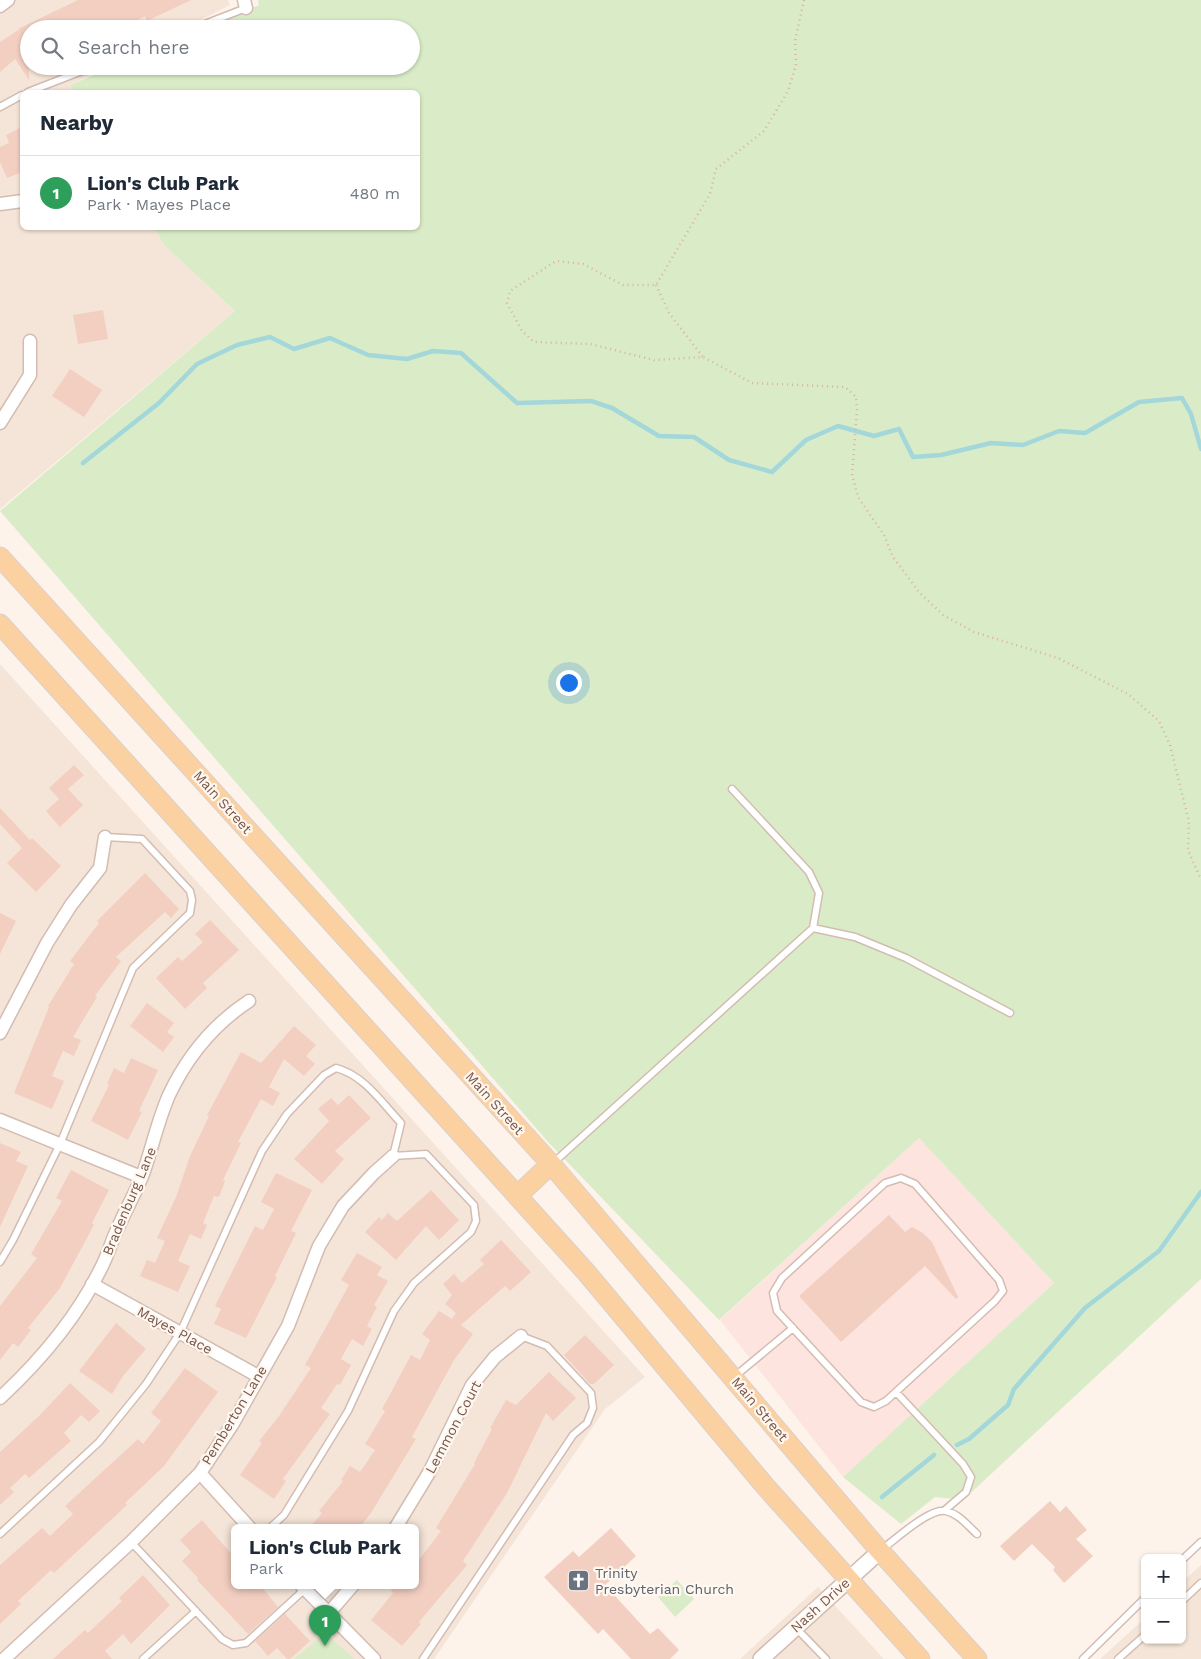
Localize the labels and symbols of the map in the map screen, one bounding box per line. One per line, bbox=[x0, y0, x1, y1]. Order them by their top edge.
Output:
your location bbox=[556, 670, 582, 696]
street label: Main Street bbox=[191, 767, 255, 837]
street label: Main Street bbox=[463, 1068, 527, 1138]
street label: Bradenburg Lane bbox=[99, 1144, 159, 1258]
street label: Mayes Place bbox=[135, 1303, 215, 1357]
street label: Pemberton Lane bbox=[198, 1363, 270, 1467]
street label: Main Street bbox=[728, 1374, 792, 1445]
street label: Lemmon Court bbox=[422, 1378, 484, 1476]
place label: Trinity Presbyterian Church bbox=[595, 1565, 734, 1597]
church icon: Trinity Presbyterian Church bbox=[567, 1569, 591, 1593]
street label: Nash Drive bbox=[787, 1574, 853, 1636]
pin: 1 bbox=[309, 1605, 341, 1646]

